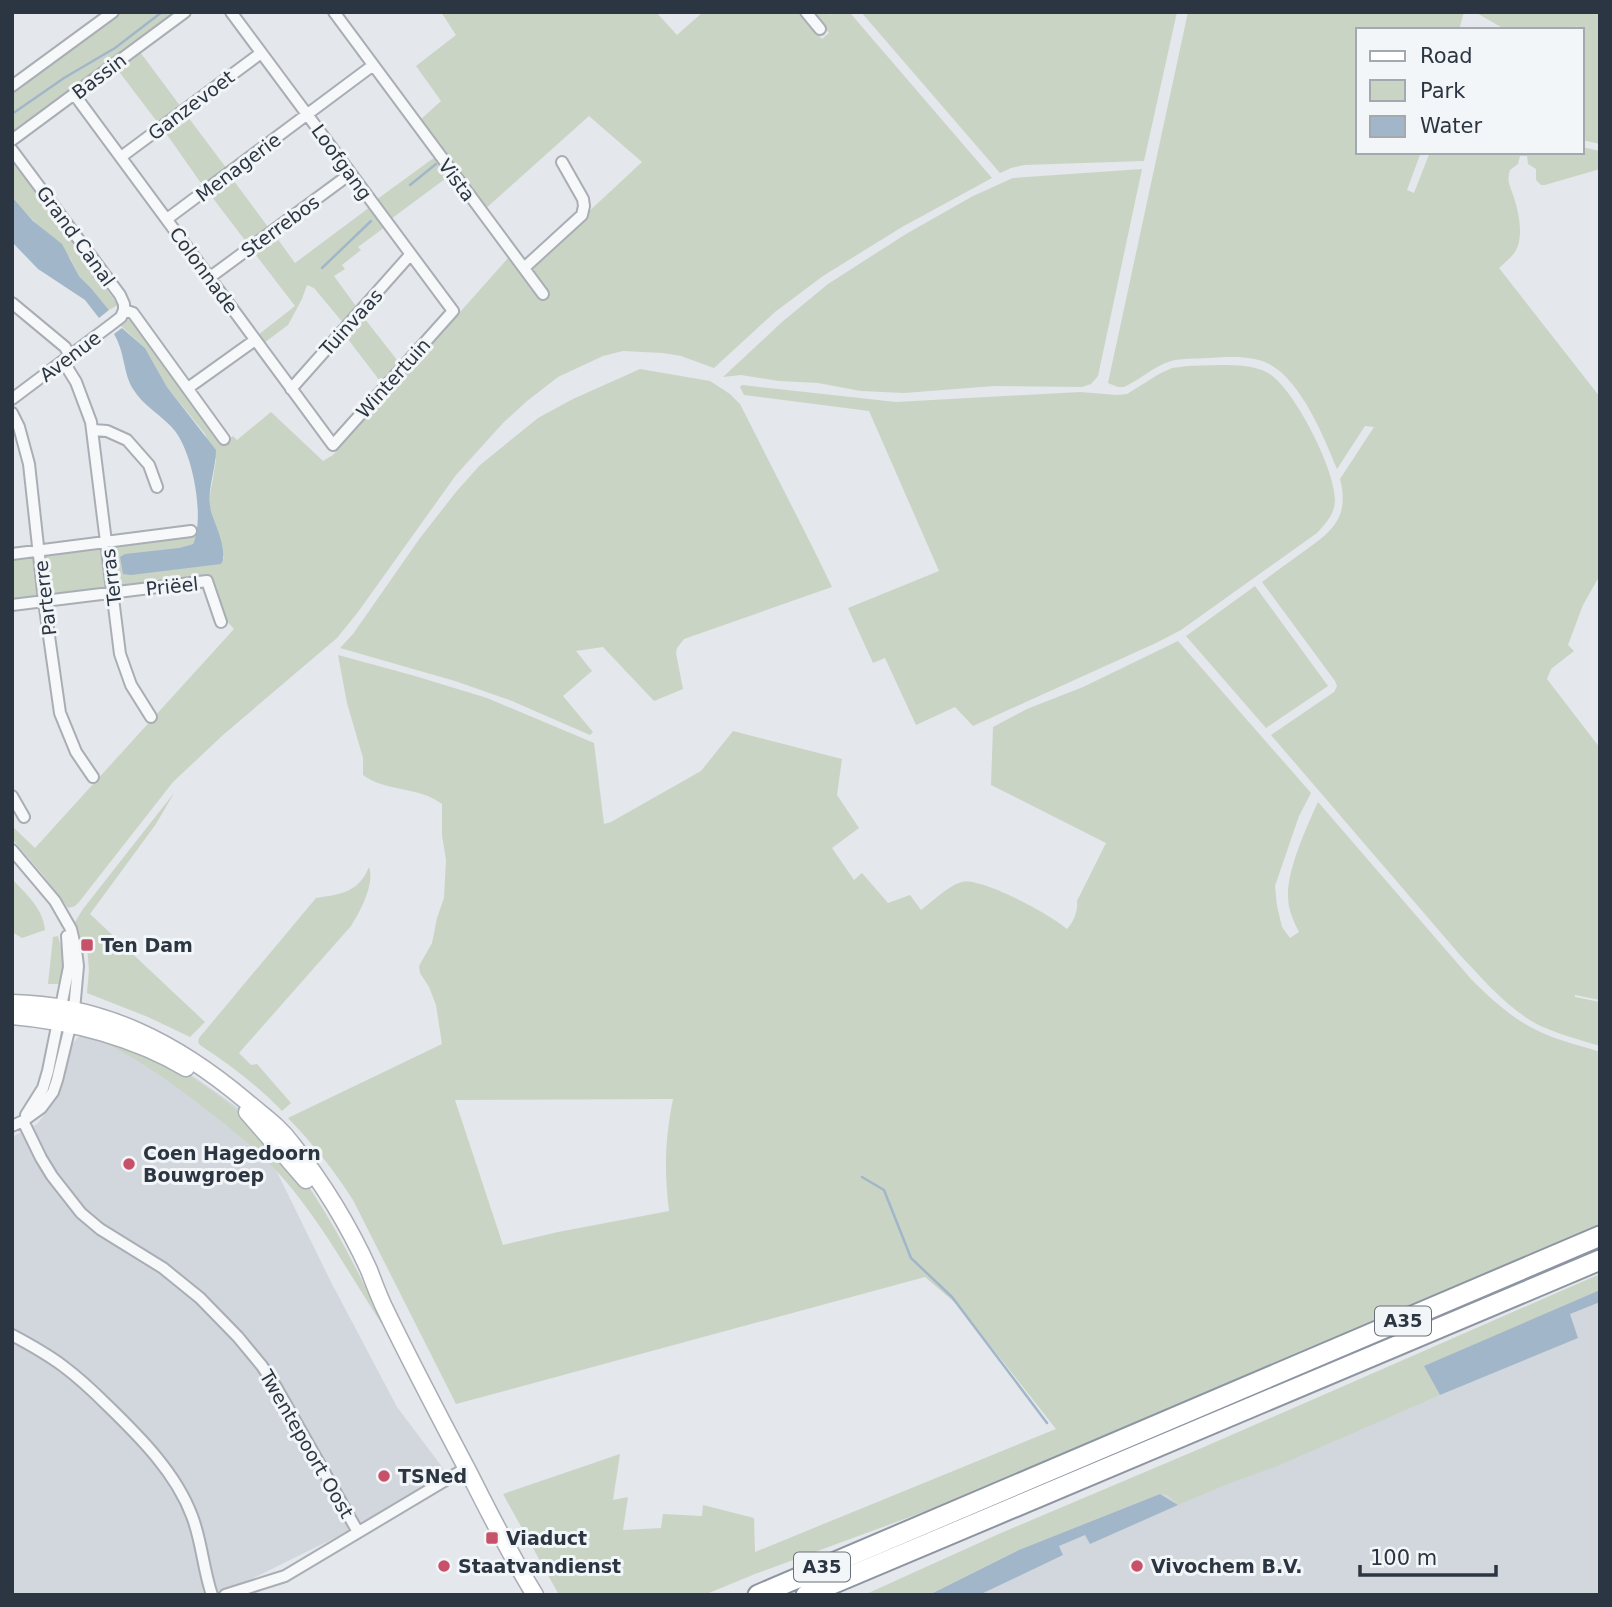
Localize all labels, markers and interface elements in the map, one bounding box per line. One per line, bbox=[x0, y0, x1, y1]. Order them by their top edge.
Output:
legend bbox=[1356, 28, 1584, 154]
text: Road bbox=[1420, 44, 1473, 68]
street label: Bassin bbox=[68, 49, 130, 103]
street label: Ganzevoet bbox=[144, 65, 238, 145]
text: Park bbox=[1420, 79, 1466, 103]
text: Water bbox=[1420, 114, 1482, 138]
street label: Loofgang bbox=[307, 120, 377, 204]
street label: Menagerie bbox=[191, 128, 285, 206]
street label: Vista bbox=[434, 155, 480, 205]
street label: Grand Canal bbox=[32, 182, 120, 290]
street label: Sterrebos bbox=[237, 190, 323, 262]
street label: Colonnade bbox=[165, 223, 243, 317]
street label: Tuinvaas bbox=[315, 284, 387, 361]
street label: Avenue bbox=[35, 326, 105, 386]
street label: Wintertuin bbox=[352, 334, 434, 422]
street label: Terras bbox=[97, 547, 126, 608]
street label: Parterre bbox=[29, 559, 61, 637]
street label: Priëel bbox=[145, 572, 199, 600]
place label: Ten Dam bbox=[101, 934, 193, 956]
marker: Ten Dam bbox=[79, 937, 95, 953]
place label: Coen Hagedoorn Bouwgroep bbox=[143, 1142, 321, 1186]
marker: Coen Hagedoorn Bouwgroep bbox=[121, 1156, 137, 1172]
road number: A35 bbox=[1375, 1306, 1431, 1336]
street label: Twentepoort Oost bbox=[255, 1365, 358, 1522]
place label: TSNed bbox=[398, 1465, 467, 1487]
marker: TSNed bbox=[376, 1468, 392, 1484]
place label: Viaduct bbox=[506, 1527, 587, 1549]
marker: Viaduct bbox=[484, 1530, 500, 1546]
scale bar bbox=[1360, 1534, 1496, 1578]
text: 100 m bbox=[1370, 1546, 1437, 1570]
road number: A35 bbox=[794, 1552, 850, 1582]
place label: Staatvandienst bbox=[458, 1555, 621, 1577]
place label: Vivochem B.V. bbox=[1151, 1555, 1303, 1577]
marker: Staatvandienst bbox=[436, 1558, 452, 1574]
marker: Vivochem B.V. bbox=[1129, 1558, 1145, 1574]

